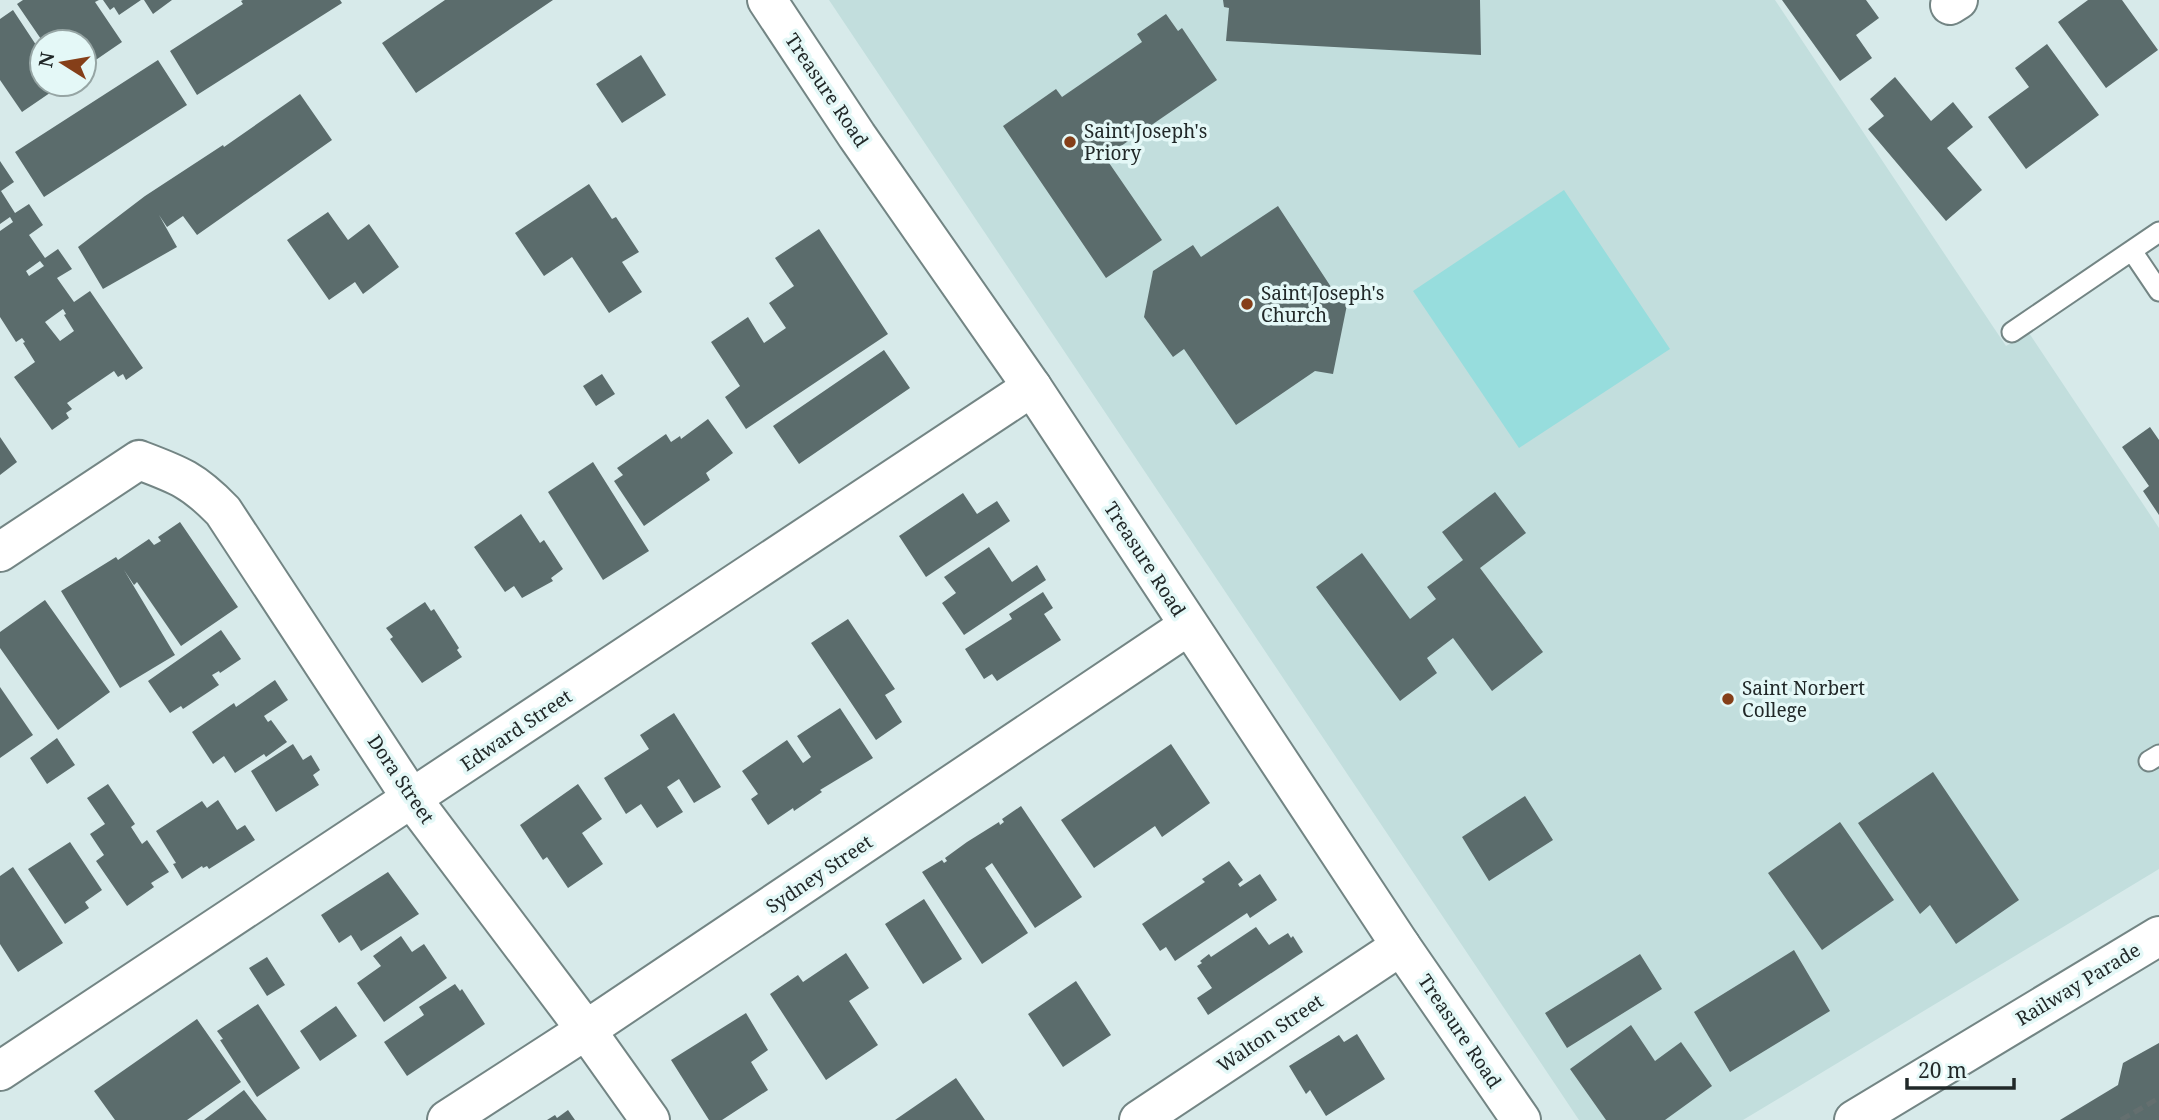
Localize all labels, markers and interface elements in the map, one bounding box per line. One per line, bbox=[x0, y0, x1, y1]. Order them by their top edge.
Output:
north arrow bbox=[28, 28, 98, 98]
street label: Treasure Road bbox=[779, 28, 875, 152]
text: N bbox=[32, 50, 61, 70]
place label: Saint Joseph's Priory bbox=[1084, 118, 1207, 166]
marker: Saint Joseph's Priory bbox=[1062, 134, 1078, 150]
place label: Saint Joseph's Church bbox=[1261, 280, 1384, 328]
marker: Saint Joseph's Church bbox=[1239, 296, 1255, 312]
street label: Treasure Road bbox=[1098, 497, 1192, 622]
place label: Saint Norbert College bbox=[1742, 675, 1865, 723]
street label: Edward Street bbox=[455, 683, 577, 777]
marker: Saint Norbert College bbox=[1720, 691, 1736, 707]
street label: Dora Street bbox=[362, 729, 440, 829]
street label: Sydney Street bbox=[761, 829, 878, 919]
street label: Railway Parade bbox=[2011, 937, 2145, 1031]
street label: Treasure Road bbox=[1412, 969, 1508, 1093]
street label: Walton Street bbox=[1212, 988, 1329, 1078]
scale bar bbox=[1907, 1046, 2014, 1090]
text: 20 m bbox=[1918, 1056, 1967, 1084]

